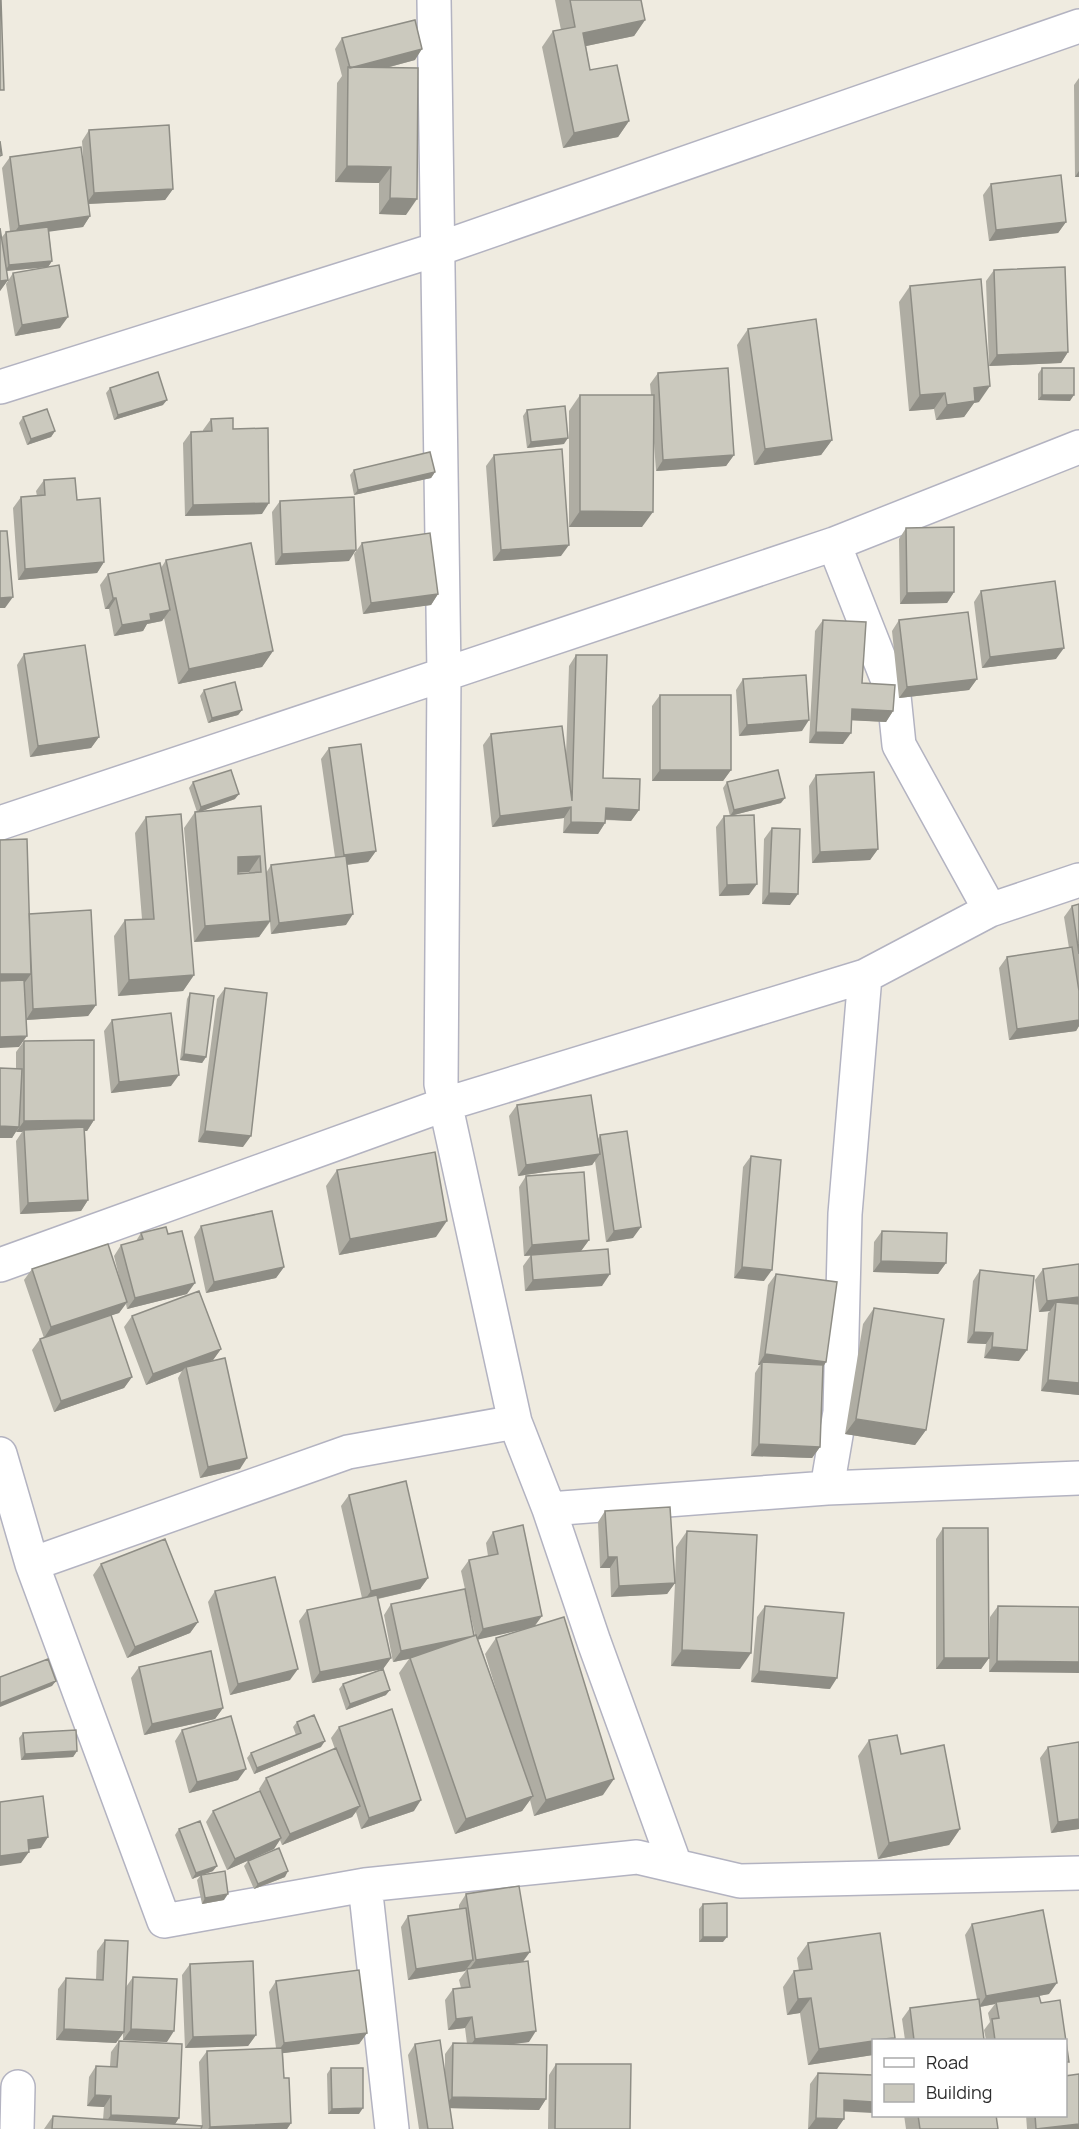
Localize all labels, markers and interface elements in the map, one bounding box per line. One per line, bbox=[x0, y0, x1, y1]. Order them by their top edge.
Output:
legend bbox=[872, 2039, 1067, 2117]
text: Road bbox=[926, 2050, 969, 2074]
text: Building bbox=[926, 2080, 992, 2104]

